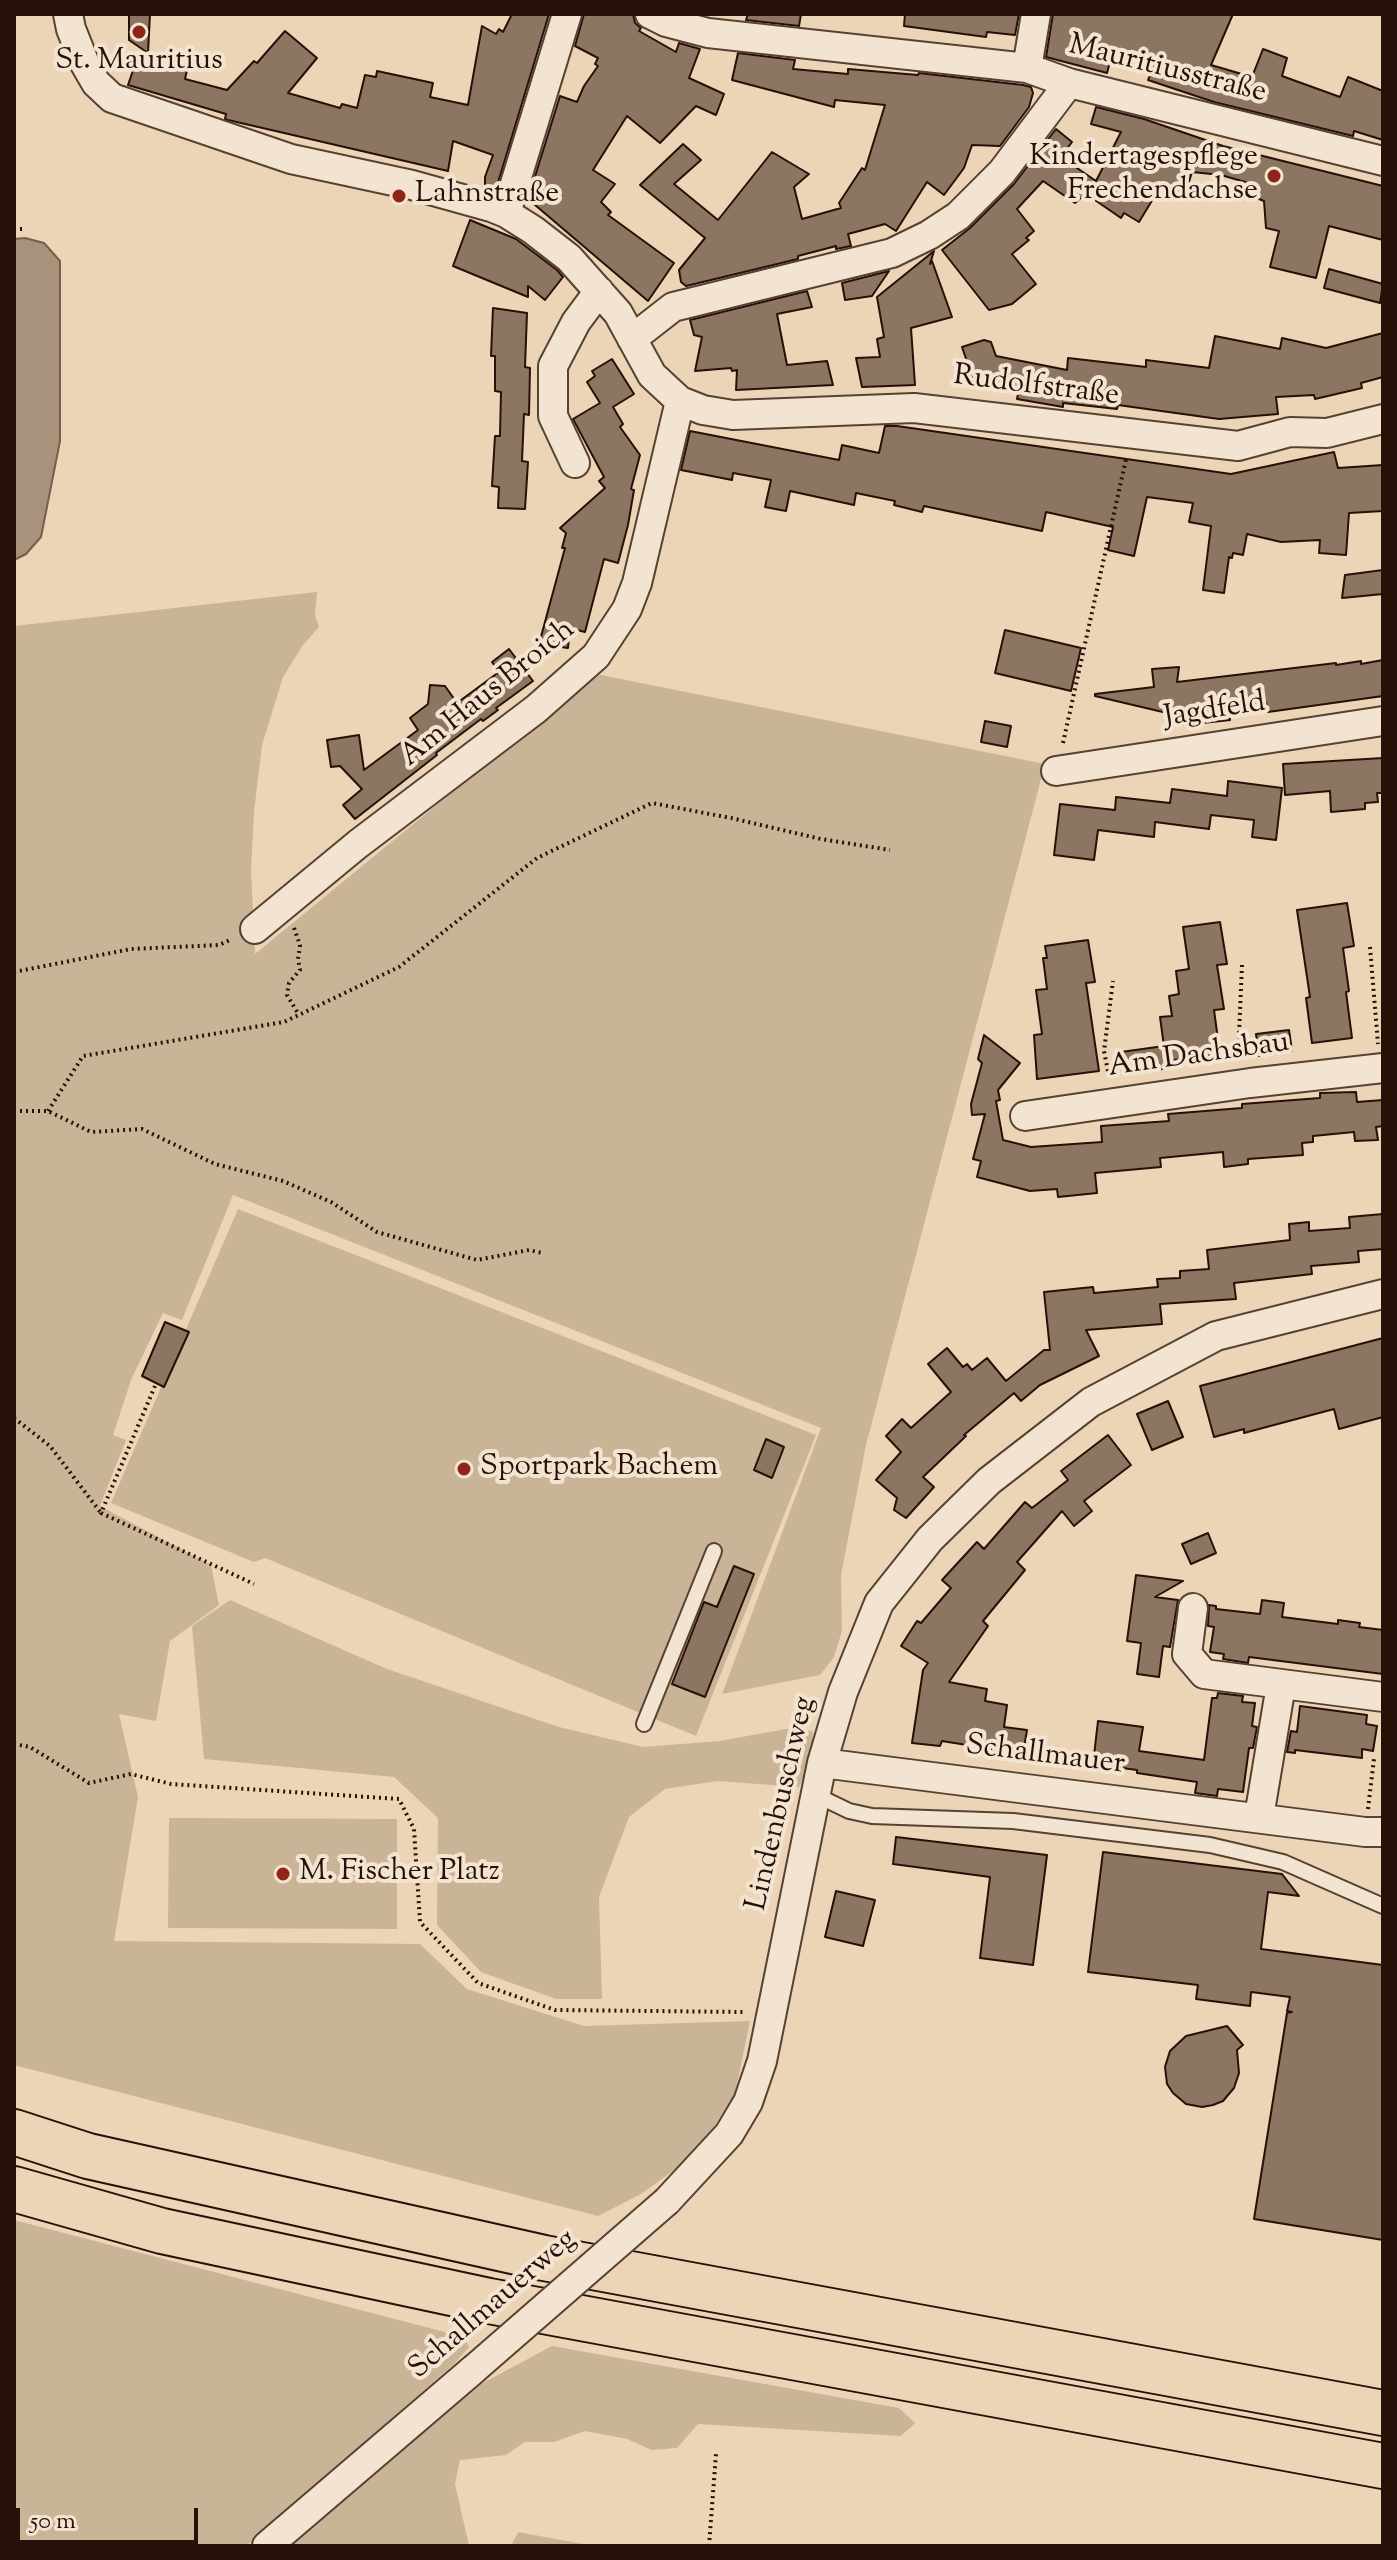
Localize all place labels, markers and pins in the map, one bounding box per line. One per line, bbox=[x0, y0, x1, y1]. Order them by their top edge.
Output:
marker: St. Mauritius bbox=[130, 23, 148, 41]
place label: St. Mauritius bbox=[55, 45, 223, 81]
place label: Kindertagespflege Frechendachse bbox=[1029, 141, 1258, 212]
marker: Kindertagespflege Frechendachse bbox=[1265, 167, 1283, 185]
place label: Lahnstraße bbox=[415, 178, 559, 214]
marker: Lahnstraße bbox=[390, 187, 408, 205]
place label: Sportpark Bachem bbox=[480, 1451, 718, 1487]
marker: Sportpark Bachem bbox=[455, 1460, 473, 1478]
place label: M. Fischer Platz bbox=[299, 1856, 500, 1892]
marker: M. Fischer Platz bbox=[274, 1865, 292, 1883]

